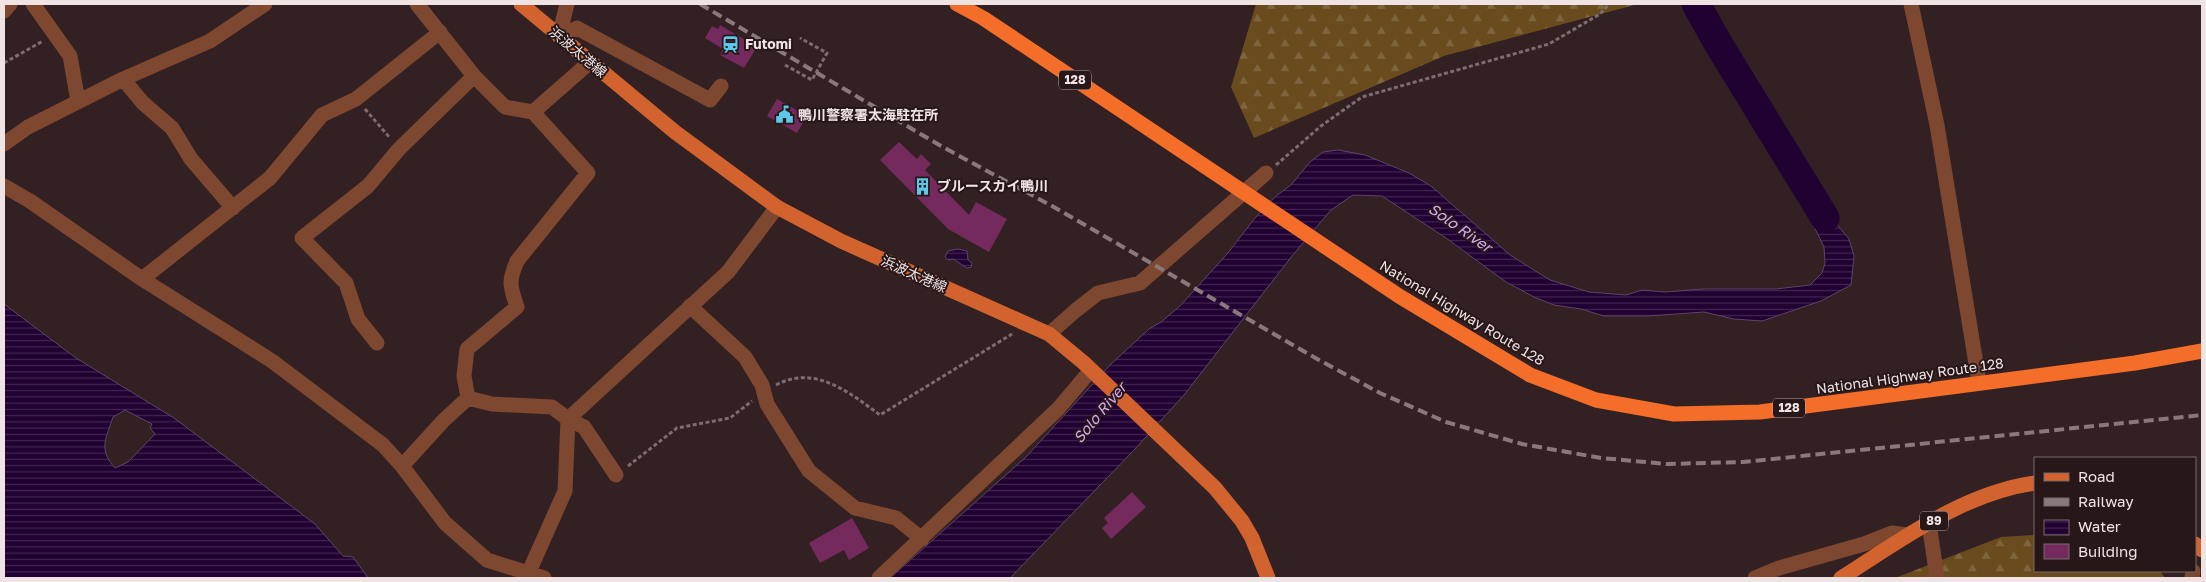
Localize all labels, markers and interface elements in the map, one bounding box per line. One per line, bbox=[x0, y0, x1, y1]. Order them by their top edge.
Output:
street label: 浜波太港線 bbox=[546, 23, 611, 81]
station icon: Futomi bbox=[721, 34, 741, 54]
place label: Futomi bbox=[745, 35, 792, 52]
road number: 128 bbox=[1059, 70, 1091, 90]
public building icon: 鴨川警察署太海駐在所 bbox=[774, 105, 794, 125]
place label: 鴨川警察署太海駐在所 bbox=[798, 106, 938, 123]
building icon: ブルースカイ鴨川 bbox=[913, 176, 933, 196]
place label: ブルースカイ鴨川 bbox=[937, 177, 1048, 194]
water label: Solo River bbox=[1426, 199, 1497, 257]
street label: 浜波太港線 bbox=[879, 252, 950, 296]
street label: National Highway Route 128 bbox=[1377, 257, 1548, 369]
street label: National Highway Route 128 bbox=[1815, 354, 2005, 397]
water label: Solo River bbox=[1069, 377, 1131, 446]
road number: 128 bbox=[1773, 398, 1805, 418]
legend bbox=[2034, 457, 2196, 572]
text: Road bbox=[2078, 467, 2115, 485]
text: Railway bbox=[2078, 492, 2134, 510]
road number: 89 bbox=[1920, 512, 1948, 530]
text: Water bbox=[2078, 517, 2121, 535]
text: Building bbox=[2078, 542, 2138, 560]

